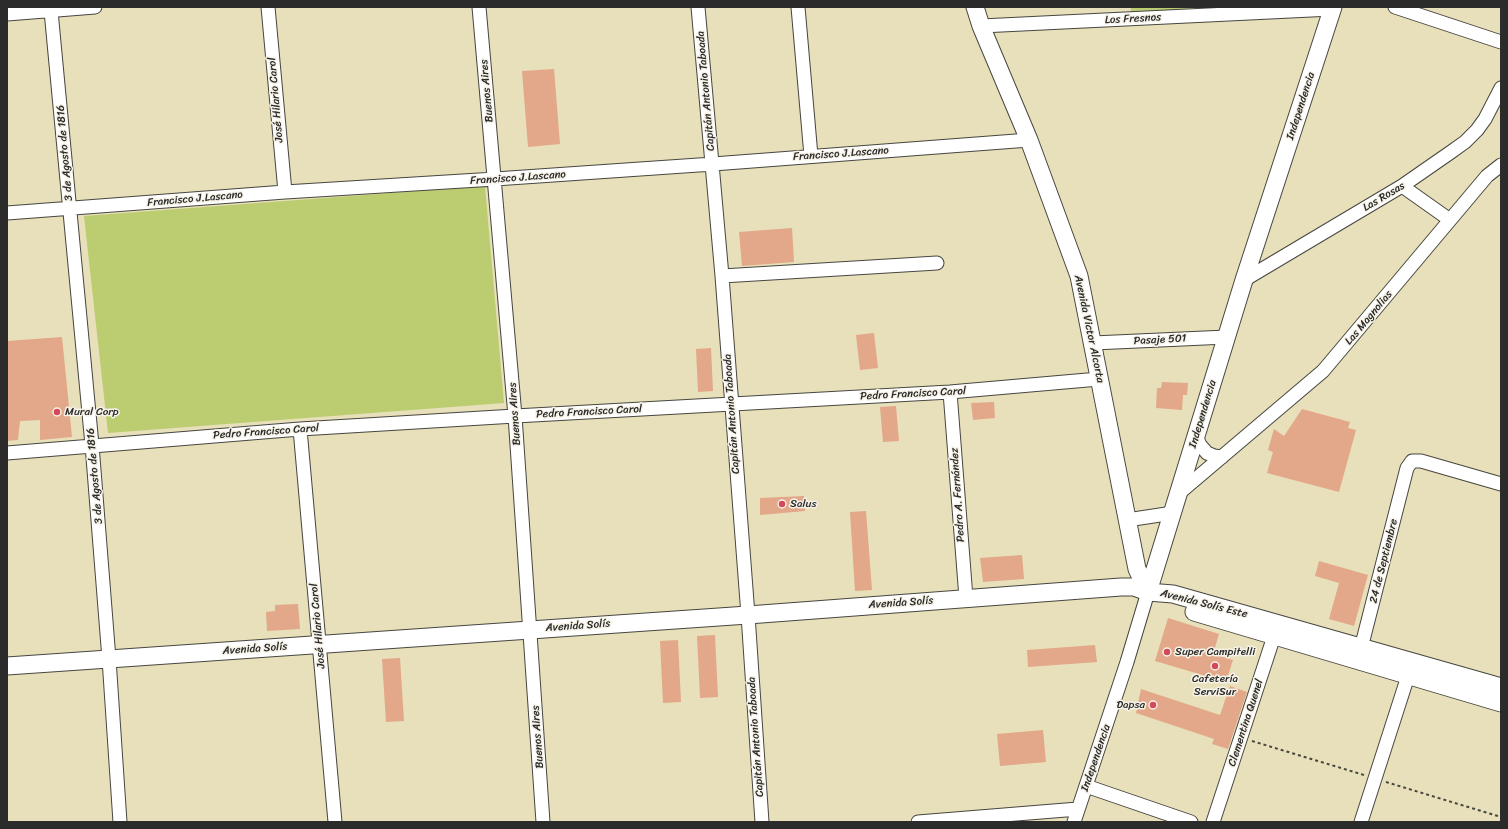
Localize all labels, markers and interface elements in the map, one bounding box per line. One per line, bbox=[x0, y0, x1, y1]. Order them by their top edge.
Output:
street label: Los Fresnos bbox=[1104, 11, 1162, 27]
street label: Capitán Antonio Taboada bbox=[694, 30, 718, 152]
street label: José Hilario Carol bbox=[266, 57, 286, 143]
street label: Buenos Aires bbox=[478, 59, 496, 123]
street label: Independencia bbox=[1284, 71, 1318, 141]
street label: 3 de Agosto de 1816 bbox=[54, 105, 76, 201]
street label: Francisco J.Lascano bbox=[793, 144, 889, 164]
street label: Francisco J.Lascano bbox=[470, 168, 566, 188]
street label: Las Rosas bbox=[1361, 179, 1407, 215]
street label: Francisco J.Lascano bbox=[147, 188, 243, 210]
street label: Avenida Victor Alcorta bbox=[1071, 274, 1107, 384]
street label: Las Magnolias bbox=[1342, 288, 1396, 348]
street label: Pasaje 501 bbox=[1133, 332, 1187, 348]
street label: Capitán Antonio Taboada bbox=[721, 354, 743, 474]
street label: Independencia bbox=[1186, 378, 1220, 450]
street label: Buenos Aires bbox=[506, 382, 524, 446]
street label: Pedro Francisco Carol bbox=[860, 385, 966, 403]
street label: Pedro Francisco Carol bbox=[536, 403, 642, 421]
place label: Mural Corp bbox=[65, 405, 119, 419]
marker: Mural Corp bbox=[52, 407, 62, 417]
street label: Pedro Francisco Carol bbox=[213, 422, 319, 442]
street label: 3 de Agosto de 1816 bbox=[84, 428, 106, 524]
street label: Pedro A. Fernández bbox=[948, 447, 968, 543]
place label: Salus bbox=[790, 497, 817, 511]
marker: Salus bbox=[777, 499, 787, 509]
street label: 24 de Septiembre bbox=[1367, 517, 1401, 605]
street label: José Hilario Carol bbox=[308, 583, 328, 669]
street label: Avenida Solís Este bbox=[1159, 587, 1249, 621]
street label: Avenida Solís bbox=[868, 594, 934, 612]
street label: Avenida Solís bbox=[545, 617, 611, 635]
street label: Avenida Solís bbox=[222, 640, 288, 658]
place label: Super Campitelli bbox=[1175, 645, 1255, 659]
marker: Super Campitelli bbox=[1162, 647, 1172, 657]
marker: Cafetería ServiSur bbox=[1210, 661, 1220, 671]
place label: Cafetería ServiSur bbox=[1192, 672, 1238, 698]
street label: Capitán Antonio Taboada bbox=[745, 677, 767, 797]
street label: Clementina Quenel bbox=[1226, 678, 1266, 768]
place label: Dapsa bbox=[1117, 698, 1145, 712]
marker: Dapsa bbox=[1148, 700, 1158, 710]
street label: Buenos Aires bbox=[529, 705, 547, 769]
street label: Independencia bbox=[1078, 723, 1114, 793]

